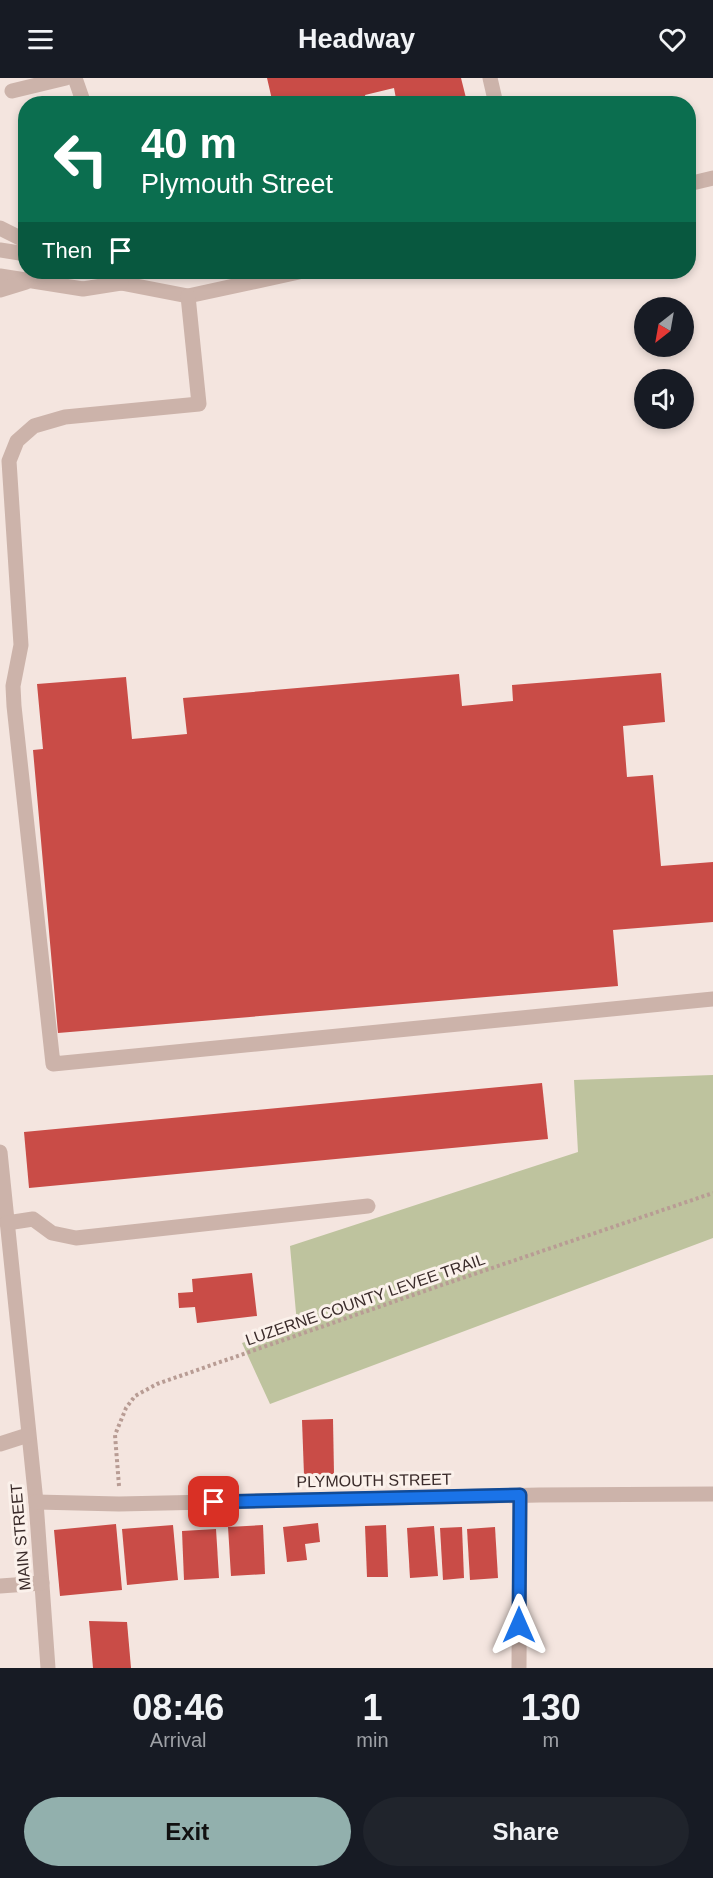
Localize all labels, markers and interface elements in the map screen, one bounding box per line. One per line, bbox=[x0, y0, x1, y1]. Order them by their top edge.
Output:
icon: menu bbox=[24, 23, 57, 56]
icon: heart bbox=[656, 23, 689, 56]
text: Headway bbox=[298, 24, 415, 54]
icon: left bbox=[42, 120, 120, 198]
text: 40 m bbox=[141, 120, 237, 167]
text: Plymouth Street bbox=[141, 169, 333, 199]
icon: arrive bbox=[104, 234, 137, 267]
text: Then bbox=[42, 238, 92, 263]
north arrow bbox=[634, 297, 694, 357]
map controls bbox=[634, 297, 694, 429]
button: sound bbox=[634, 369, 694, 429]
street label: LUZERNE COUNTY LEVEE TRAIL bbox=[243, 1250, 487, 1349]
street label: PLYMOUTH STREET bbox=[296, 1471, 452, 1490]
pin bbox=[188, 1476, 239, 1527]
street label: MAIN STREET bbox=[7, 1482, 34, 1591]
icon: arrive bbox=[197, 1485, 230, 1518]
position arrow bbox=[487, 1593, 551, 1657]
text: 08:46 bbox=[132, 1687, 224, 1728]
text: 1 bbox=[362, 1687, 382, 1728]
text: 130 bbox=[521, 1687, 581, 1728]
text: Arrival bbox=[150, 1729, 207, 1751]
text: min bbox=[356, 1729, 389, 1751]
text: m bbox=[542, 1729, 559, 1751]
button: Exit bbox=[24, 1797, 351, 1866]
button: Share bbox=[363, 1797, 689, 1866]

